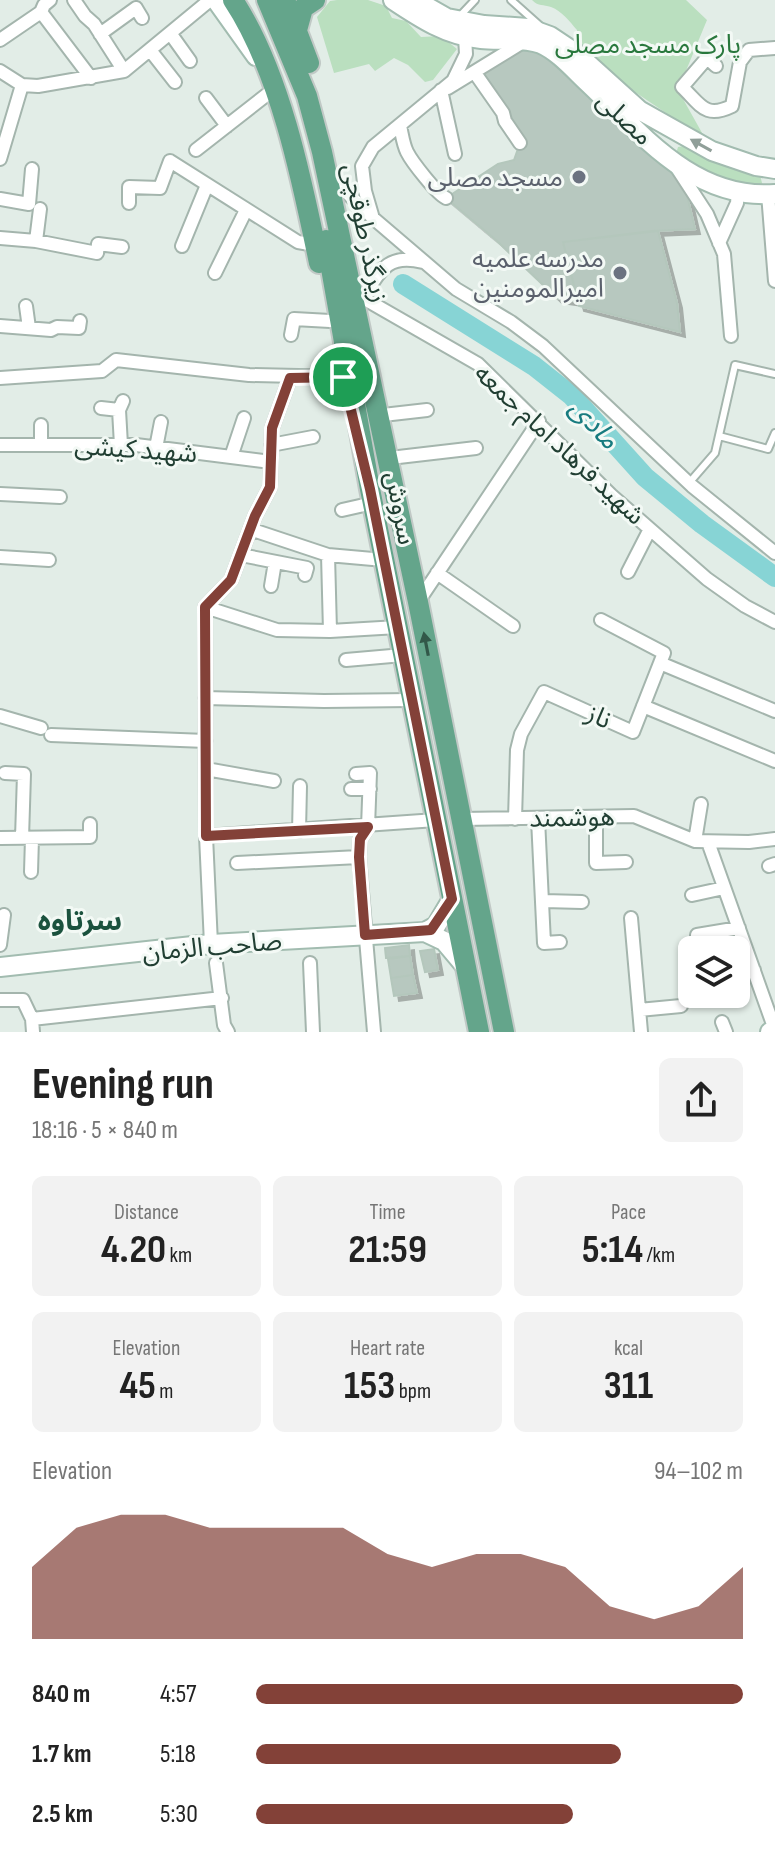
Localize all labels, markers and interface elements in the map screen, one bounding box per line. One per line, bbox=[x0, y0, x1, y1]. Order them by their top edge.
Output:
park label: پارک مسجد مصلی bbox=[555, 30, 741, 61]
street label: مصلی bbox=[590, 86, 658, 153]
one-way arrow bbox=[690, 138, 713, 152]
street label: زیرگذر طوقچی bbox=[335, 161, 394, 306]
place label: مسجد مصلی bbox=[427, 163, 563, 194]
marker: مسجد مصلی bbox=[570, 168, 588, 186]
place label: مدرسه علمیه امیرالمومنین bbox=[472, 244, 604, 305]
marker: مدرسه علمیه امیرالمومنین bbox=[611, 264, 629, 282]
pin bbox=[309, 343, 377, 411]
icon: arrive bbox=[321, 355, 365, 399]
street label: شهید فرهاد امام جمعه bbox=[465, 358, 651, 534]
water label: مادی bbox=[562, 392, 626, 457]
street label: شهید کیشی bbox=[74, 431, 198, 470]
street label: سروش bbox=[377, 469, 422, 547]
one-way arrow bbox=[420, 631, 432, 656]
street label: ناز bbox=[580, 698, 616, 737]
street label: هوشمند bbox=[529, 802, 615, 835]
district label: سرتاوه bbox=[38, 905, 122, 938]
street label: صاحب الزمان bbox=[141, 926, 283, 969]
map controls bbox=[678, 936, 750, 1008]
button: layers bbox=[678, 936, 750, 1008]
text: Evening run bbox=[32, 1058, 214, 1111]
button: share bbox=[659, 1058, 743, 1142]
text: 18:16 · 5 × 840 m bbox=[32, 1115, 178, 1146]
text: Distance bbox=[114, 1199, 179, 1226]
text: Time bbox=[370, 1199, 406, 1226]
text: Pace bbox=[611, 1199, 646, 1226]
text: 4.20 bbox=[101, 1226, 166, 1274]
text: 21:59 bbox=[348, 1226, 427, 1274]
text: 5:14 bbox=[582, 1226, 643, 1274]
text: km bbox=[166, 1242, 192, 1269]
text: /km bbox=[643, 1242, 675, 1269]
text: Elevation bbox=[113, 1335, 180, 1362]
text: Heart rate bbox=[350, 1335, 425, 1362]
text: kcal bbox=[614, 1335, 643, 1362]
text: 45 bbox=[120, 1362, 156, 1410]
text: 153 bbox=[344, 1362, 395, 1410]
text: 311 bbox=[604, 1362, 653, 1410]
text: m bbox=[156, 1378, 173, 1405]
text: bpm bbox=[395, 1378, 431, 1405]
text: Elevation bbox=[32, 1456, 112, 1487]
text: 94–102 m bbox=[654, 1456, 743, 1487]
text: 840 m bbox=[32, 1679, 90, 1710]
text: 4:57 bbox=[160, 1679, 197, 1710]
text: 1.7 km bbox=[32, 1739, 91, 1770]
text: 5:18 bbox=[160, 1739, 196, 1770]
text: 2.5 km bbox=[32, 1799, 93, 1830]
text: 5:30 bbox=[160, 1799, 198, 1830]

